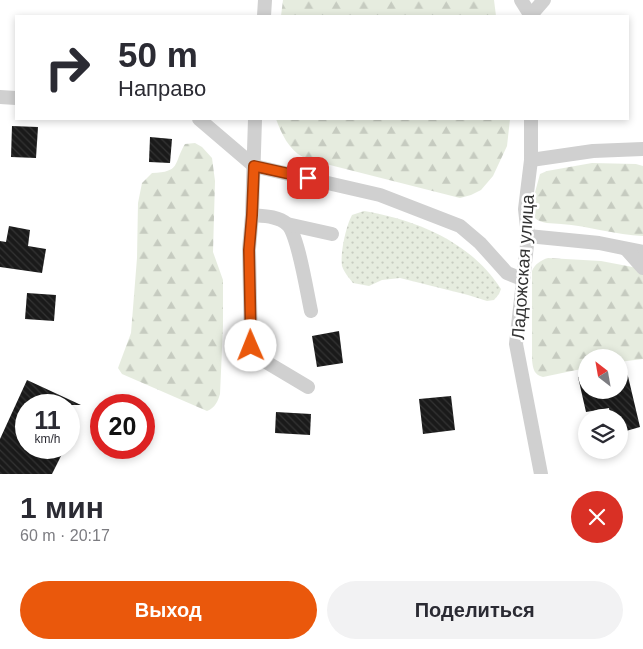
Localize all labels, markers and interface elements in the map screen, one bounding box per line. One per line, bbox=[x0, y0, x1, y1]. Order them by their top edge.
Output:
icon: right bbox=[35, 35, 100, 100]
text: 50 m bbox=[118, 35, 198, 74]
text: Направо bbox=[118, 76, 206, 101]
pin bbox=[287, 157, 329, 199]
icon: arrive bbox=[294, 164, 322, 192]
street label: Ладожская улица bbox=[508, 193, 538, 340]
position arrow bbox=[224, 319, 276, 371]
north arrow bbox=[578, 349, 628, 399]
map controls bbox=[578, 349, 628, 459]
speed limit sign: 20 bbox=[90, 394, 155, 459]
text: 11 bbox=[34, 406, 61, 434]
button: layers bbox=[578, 409, 628, 459]
text: km/h bbox=[34, 432, 61, 446]
text: 1 мин bbox=[20, 491, 104, 524]
button: close bbox=[571, 491, 623, 543]
text: 60 m · 20:17 bbox=[20, 527, 110, 544]
button: Выход bbox=[20, 581, 317, 639]
button: Поделиться bbox=[327, 581, 623, 639]

